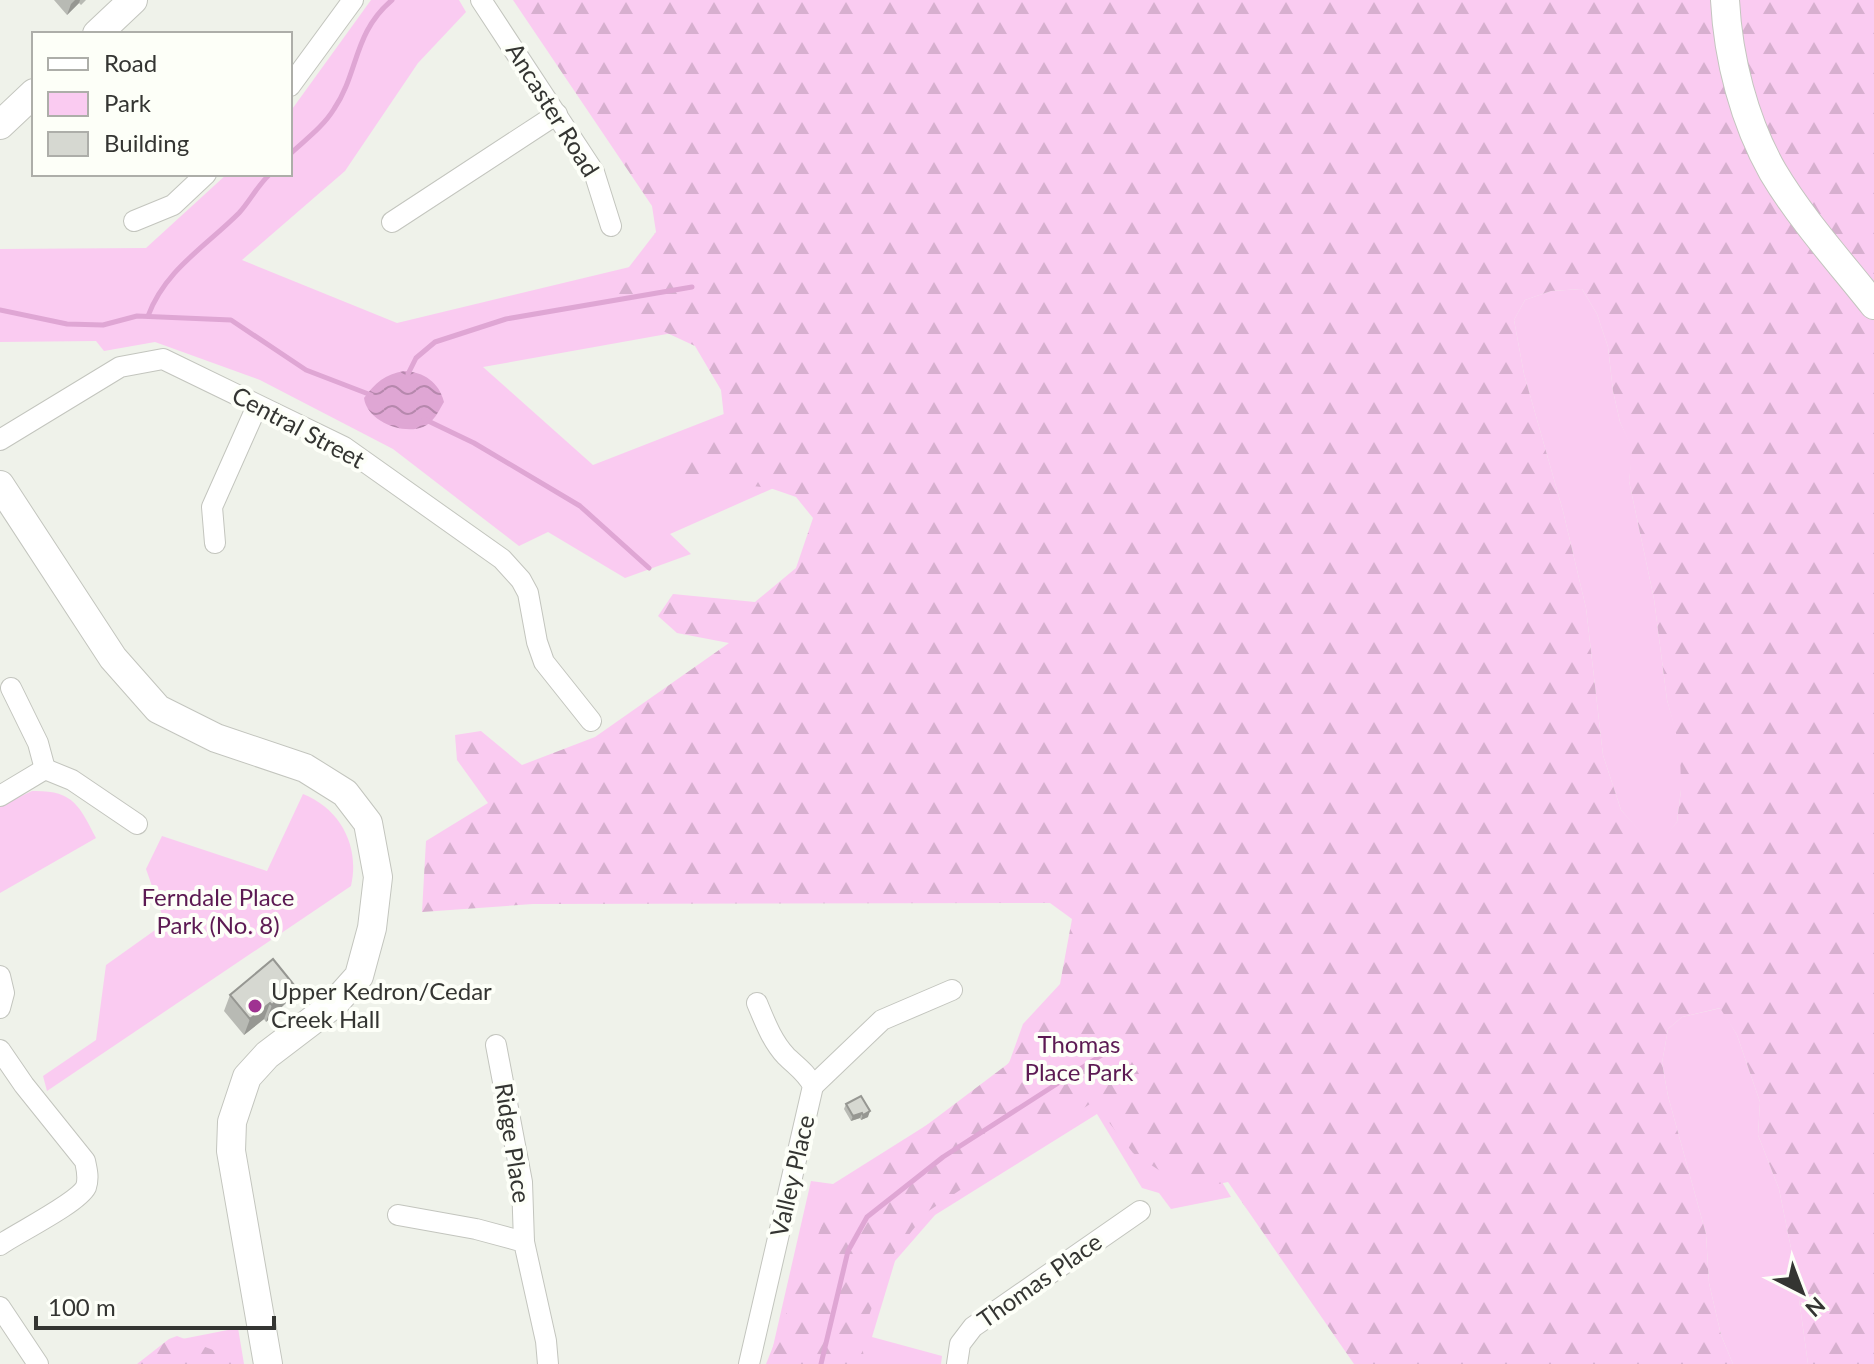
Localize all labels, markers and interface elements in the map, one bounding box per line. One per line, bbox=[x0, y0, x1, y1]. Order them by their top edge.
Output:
legend bbox=[32, 32, 292, 176]
street label: Ancaster Road bbox=[501, 37, 606, 181]
text: Road bbox=[104, 48, 157, 77]
text: Park bbox=[104, 88, 152, 117]
text: Building bbox=[104, 128, 189, 157]
street label: Central Street bbox=[228, 380, 370, 474]
park label: Ferndale Place Park (No. 8) bbox=[141, 882, 295, 939]
place label: Upper Kedron/Cedar Creek Hall bbox=[271, 976, 492, 1033]
marker: Upper Kedron/Cedar Creek Hall bbox=[246, 997, 264, 1015]
park label: Thomas Place Park bbox=[1025, 1029, 1134, 1086]
street label: Ridge Place bbox=[490, 1081, 537, 1205]
street label: Valley Place bbox=[763, 1112, 820, 1239]
street label: Thomas Place bbox=[971, 1226, 1107, 1333]
north arrow bbox=[1762, 1252, 1842, 1332]
scale bar bbox=[36, 1280, 274, 1330]
text: 100 m bbox=[48, 1292, 116, 1321]
text: N bbox=[1800, 1292, 1831, 1323]

